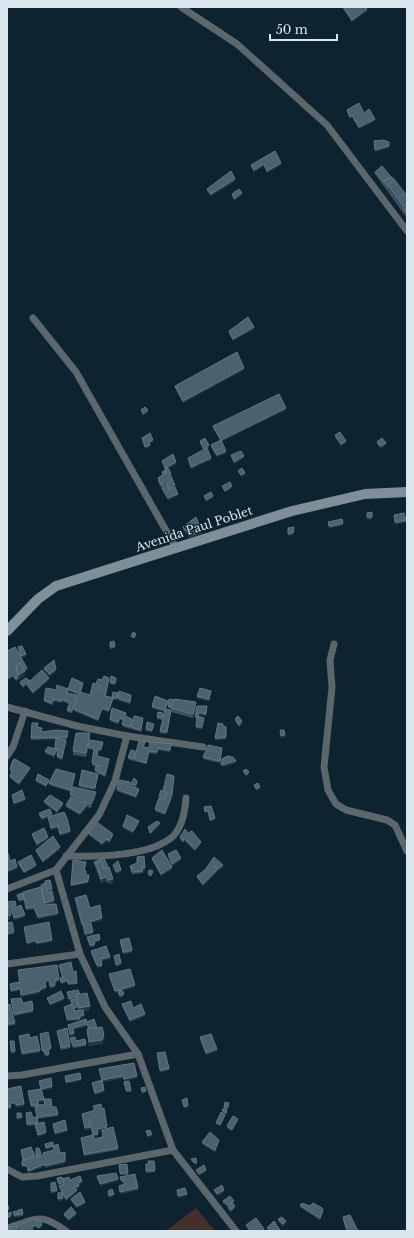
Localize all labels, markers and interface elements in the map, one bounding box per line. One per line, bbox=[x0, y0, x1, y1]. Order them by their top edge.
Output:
scale bar bbox=[270, 16, 337, 42]
text: 50 m bbox=[276, 22, 308, 37]
street label: Avenida Paul Poblet bbox=[133, 502, 255, 555]

